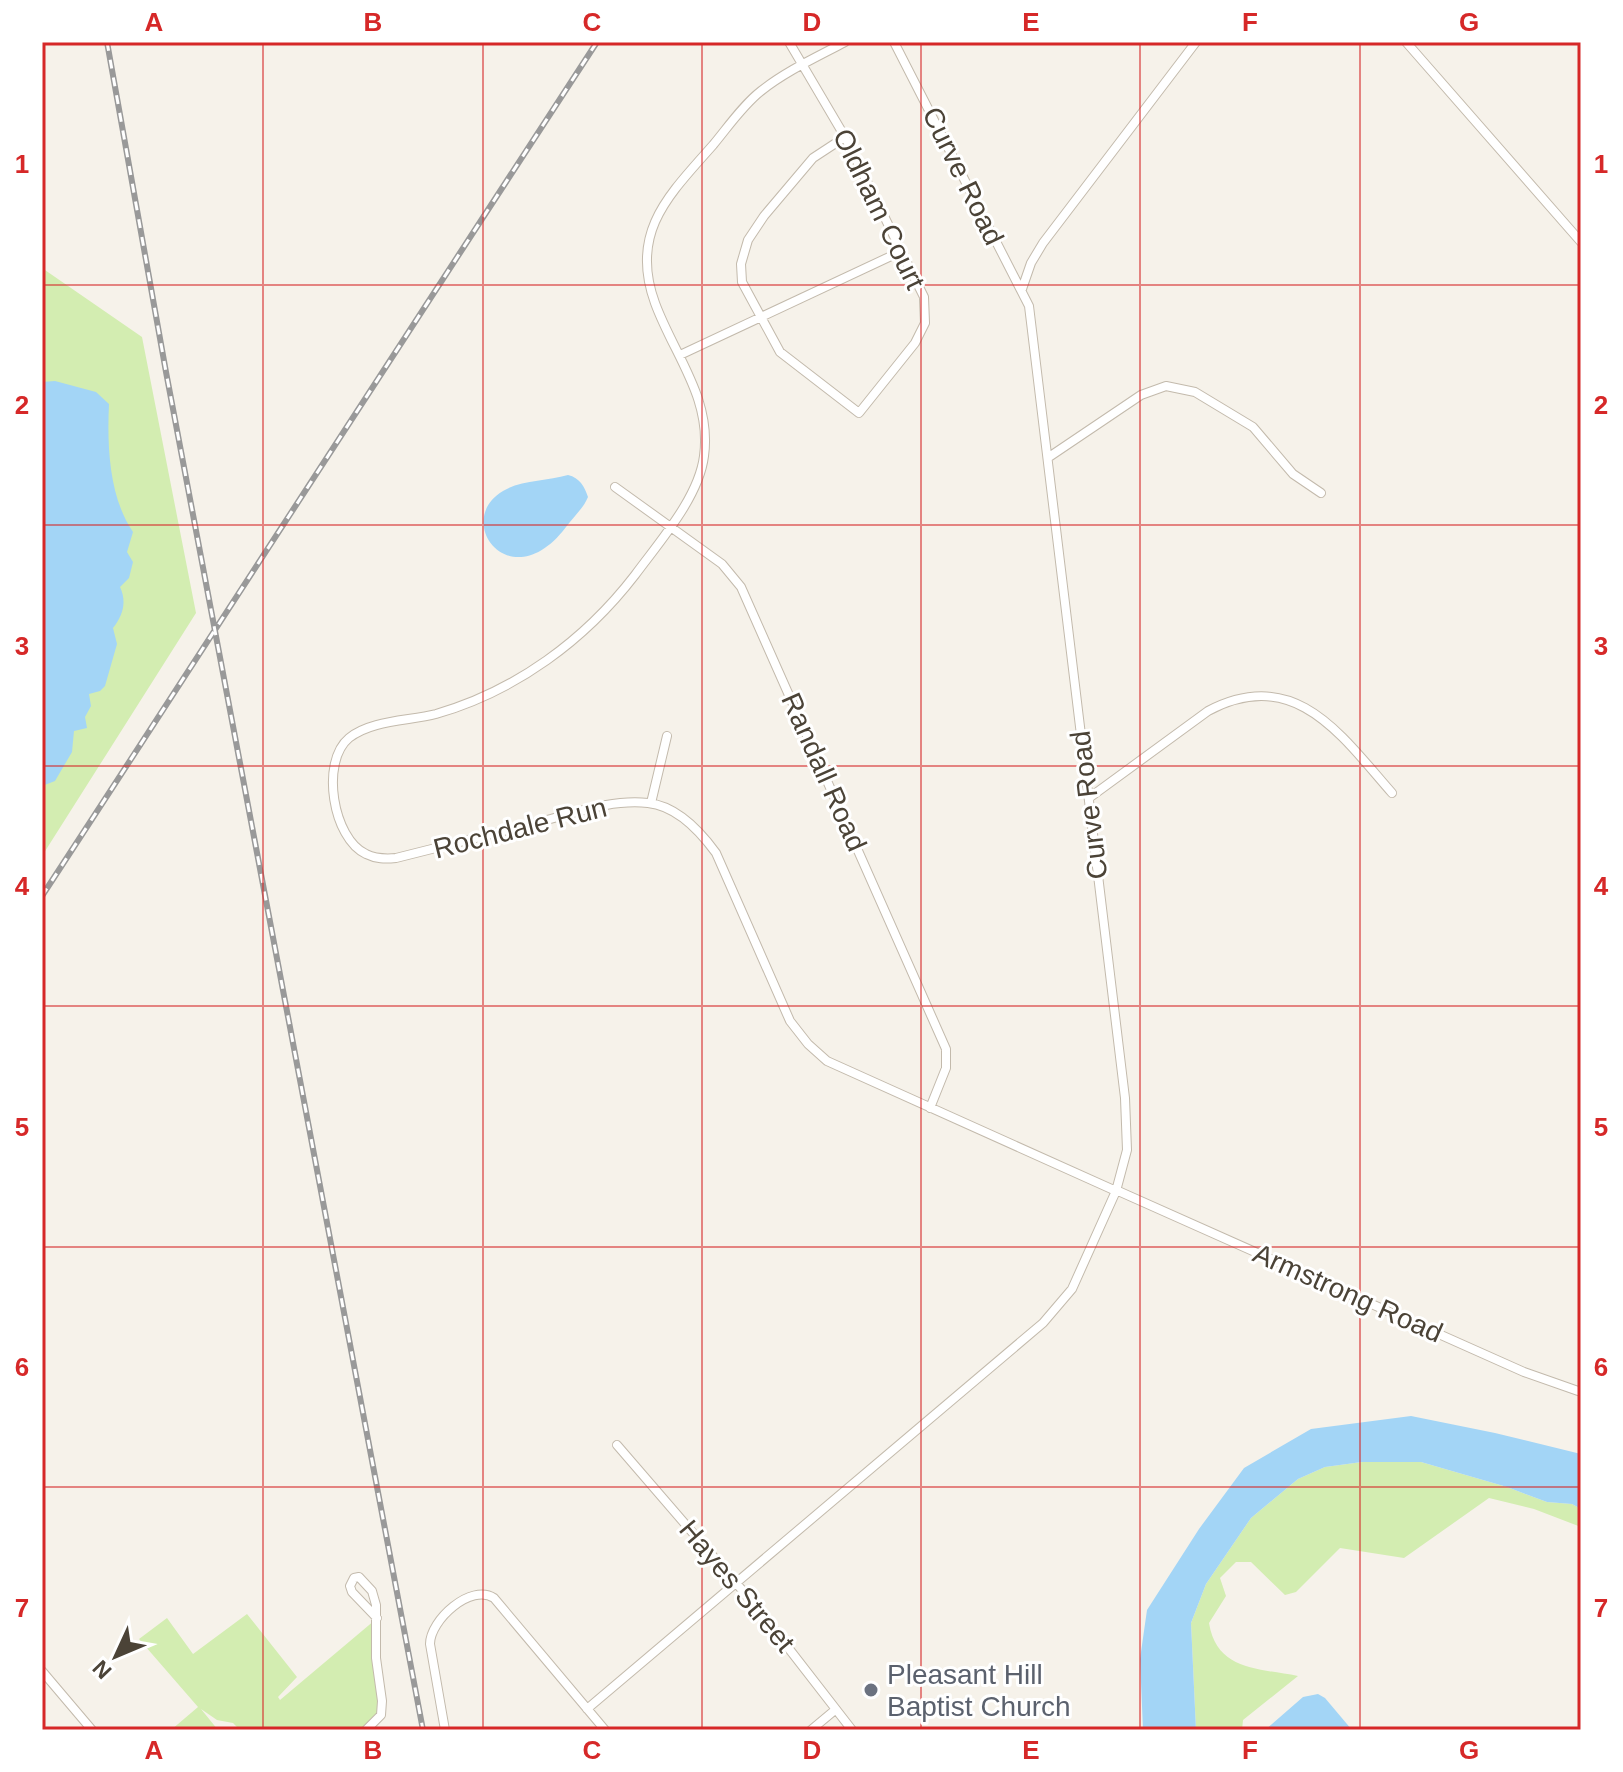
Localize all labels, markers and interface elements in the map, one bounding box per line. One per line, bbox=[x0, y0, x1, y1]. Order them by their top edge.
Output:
text: A bbox=[145, 7, 164, 37]
text: B bbox=[364, 7, 382, 37]
text: C bbox=[583, 7, 602, 37]
text: D bbox=[803, 7, 821, 37]
text: E bbox=[1022, 7, 1040, 37]
text: F bbox=[1242, 7, 1258, 37]
text: G bbox=[1459, 7, 1479, 37]
street label: Curve Road bbox=[916, 102, 1010, 250]
street label: Oldham Court bbox=[827, 124, 931, 294]
text: 1 bbox=[15, 149, 29, 179]
text: 1 bbox=[1594, 149, 1608, 179]
text: 2 bbox=[15, 390, 29, 420]
text: 2 bbox=[1594, 390, 1608, 420]
text: 3 bbox=[15, 631, 29, 661]
text: 3 bbox=[1594, 631, 1608, 661]
street label: Randall Road bbox=[775, 688, 873, 856]
street label: Curve Road bbox=[1065, 729, 1113, 881]
street label: Rochdale Run bbox=[430, 791, 610, 865]
text: 4 bbox=[15, 871, 30, 901]
text: 4 bbox=[1594, 871, 1609, 901]
text: 5 bbox=[15, 1112, 29, 1142]
text: 5 bbox=[1594, 1112, 1608, 1142]
street label: Armstrong Road bbox=[1249, 1237, 1447, 1349]
text: 6 bbox=[15, 1352, 29, 1382]
text: 6 bbox=[1594, 1352, 1608, 1382]
street label: Hayes Street bbox=[673, 1514, 801, 1658]
text: 7 bbox=[15, 1593, 29, 1623]
text: 7 bbox=[1594, 1593, 1608, 1623]
north arrow bbox=[76, 1616, 156, 1696]
text: N bbox=[87, 1655, 116, 1684]
place label: Pleasant Hill Baptist Church bbox=[887, 1659, 1071, 1722]
marker: Pleasant Hill Baptist Church bbox=[862, 1681, 880, 1699]
text: A bbox=[145, 1735, 164, 1765]
text: B bbox=[364, 1735, 382, 1765]
text: C bbox=[583, 1735, 602, 1765]
text: D bbox=[803, 1735, 821, 1765]
text: E bbox=[1022, 1735, 1040, 1765]
text: F bbox=[1242, 1735, 1258, 1765]
text: G bbox=[1459, 1735, 1479, 1765]

